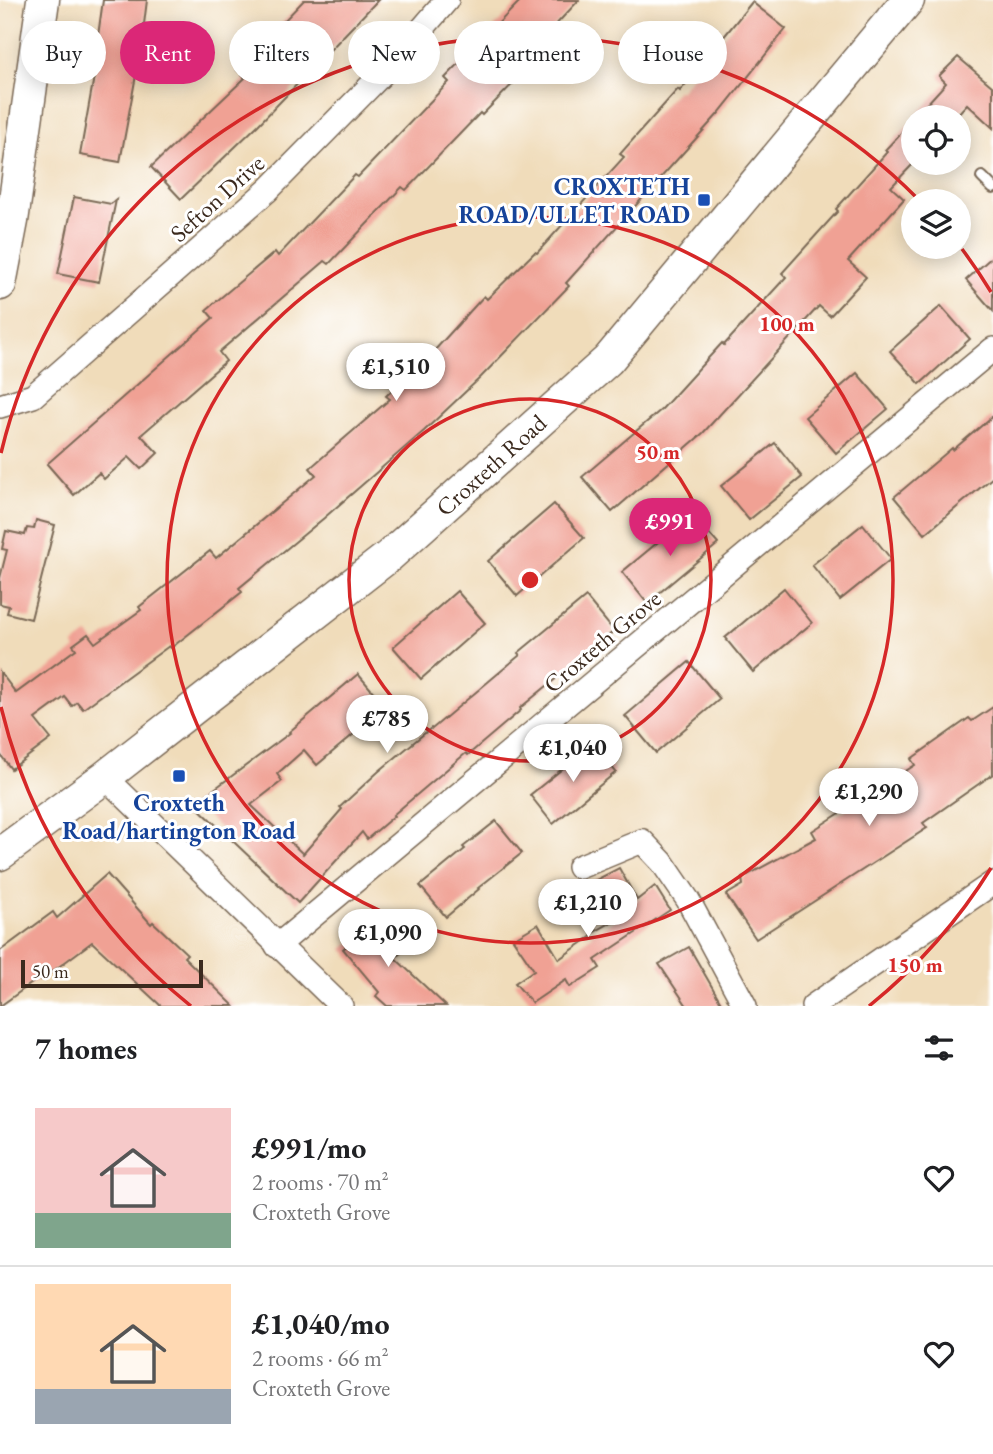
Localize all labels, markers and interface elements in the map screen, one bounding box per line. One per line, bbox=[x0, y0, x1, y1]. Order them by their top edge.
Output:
chip: Buy bbox=[21, 21, 106, 84]
chip: Rent bbox=[120, 21, 215, 84]
chip: Filters bbox=[229, 21, 334, 84]
chip: New bbox=[348, 21, 440, 84]
chip: Apartment bbox=[454, 21, 604, 84]
chip: House bbox=[618, 21, 727, 84]
map controls bbox=[901, 105, 971, 259]
button: locate bbox=[901, 105, 971, 175]
street label: Sefton Drive bbox=[163, 148, 271, 248]
place label: CROXTETH ROAD/ULLET ROAD bbox=[458, 171, 690, 230]
button: layers bbox=[901, 189, 971, 259]
marker: CROXTETH ROAD/ULLET ROAD bbox=[696, 192, 712, 208]
text: 100 m bbox=[759, 310, 815, 337]
pin: £1,510 bbox=[339, 344, 453, 403]
text: £1,510 bbox=[362, 351, 430, 381]
street label: Croxteth Road bbox=[429, 407, 553, 523]
text: 50 m bbox=[636, 438, 680, 465]
pin: £991 bbox=[629, 498, 711, 558]
text: £991 bbox=[645, 506, 695, 536]
centre of rings bbox=[518, 568, 542, 592]
street label: Croxteth Grove bbox=[537, 583, 667, 699]
pin: £785 bbox=[346, 696, 428, 755]
text: £785 bbox=[362, 703, 412, 733]
pin: £1,040 bbox=[516, 724, 630, 784]
text: £1,040 bbox=[539, 732, 607, 762]
marker: Croxteth Road/hartington Road bbox=[171, 768, 187, 784]
pin: £1,290 bbox=[812, 768, 926, 828]
text: £1,290 bbox=[835, 776, 903, 806]
place label: Croxteth Road/hartington Road bbox=[62, 787, 297, 847]
pin: £1,210 bbox=[531, 880, 645, 939]
text: £1,210 bbox=[554, 887, 622, 917]
pin: £1,090 bbox=[331, 909, 445, 969]
text: £1,090 bbox=[354, 917, 422, 947]
text: 150 m bbox=[887, 951, 943, 978]
scale bar bbox=[21, 957, 203, 989]
text: 50 m bbox=[32, 959, 69, 984]
text: 7 homes bbox=[35, 1029, 137, 1068]
icon: filters bbox=[920, 1029, 958, 1067]
text: £991/mo bbox=[252, 1128, 366, 1167]
icon: home bbox=[91, 1136, 175, 1220]
icon: heart bbox=[920, 1159, 958, 1197]
text: 2 rooms · 70 m² bbox=[252, 1167, 389, 1197]
text: Croxteth Grove bbox=[252, 1197, 390, 1227]
text: £1,040/mo bbox=[252, 1304, 390, 1343]
icon: home bbox=[91, 1312, 175, 1396]
icon: heart bbox=[920, 1335, 958, 1373]
text: 2 rooms · 66 m² bbox=[252, 1343, 389, 1373]
text: Croxteth Grove bbox=[252, 1373, 390, 1403]

